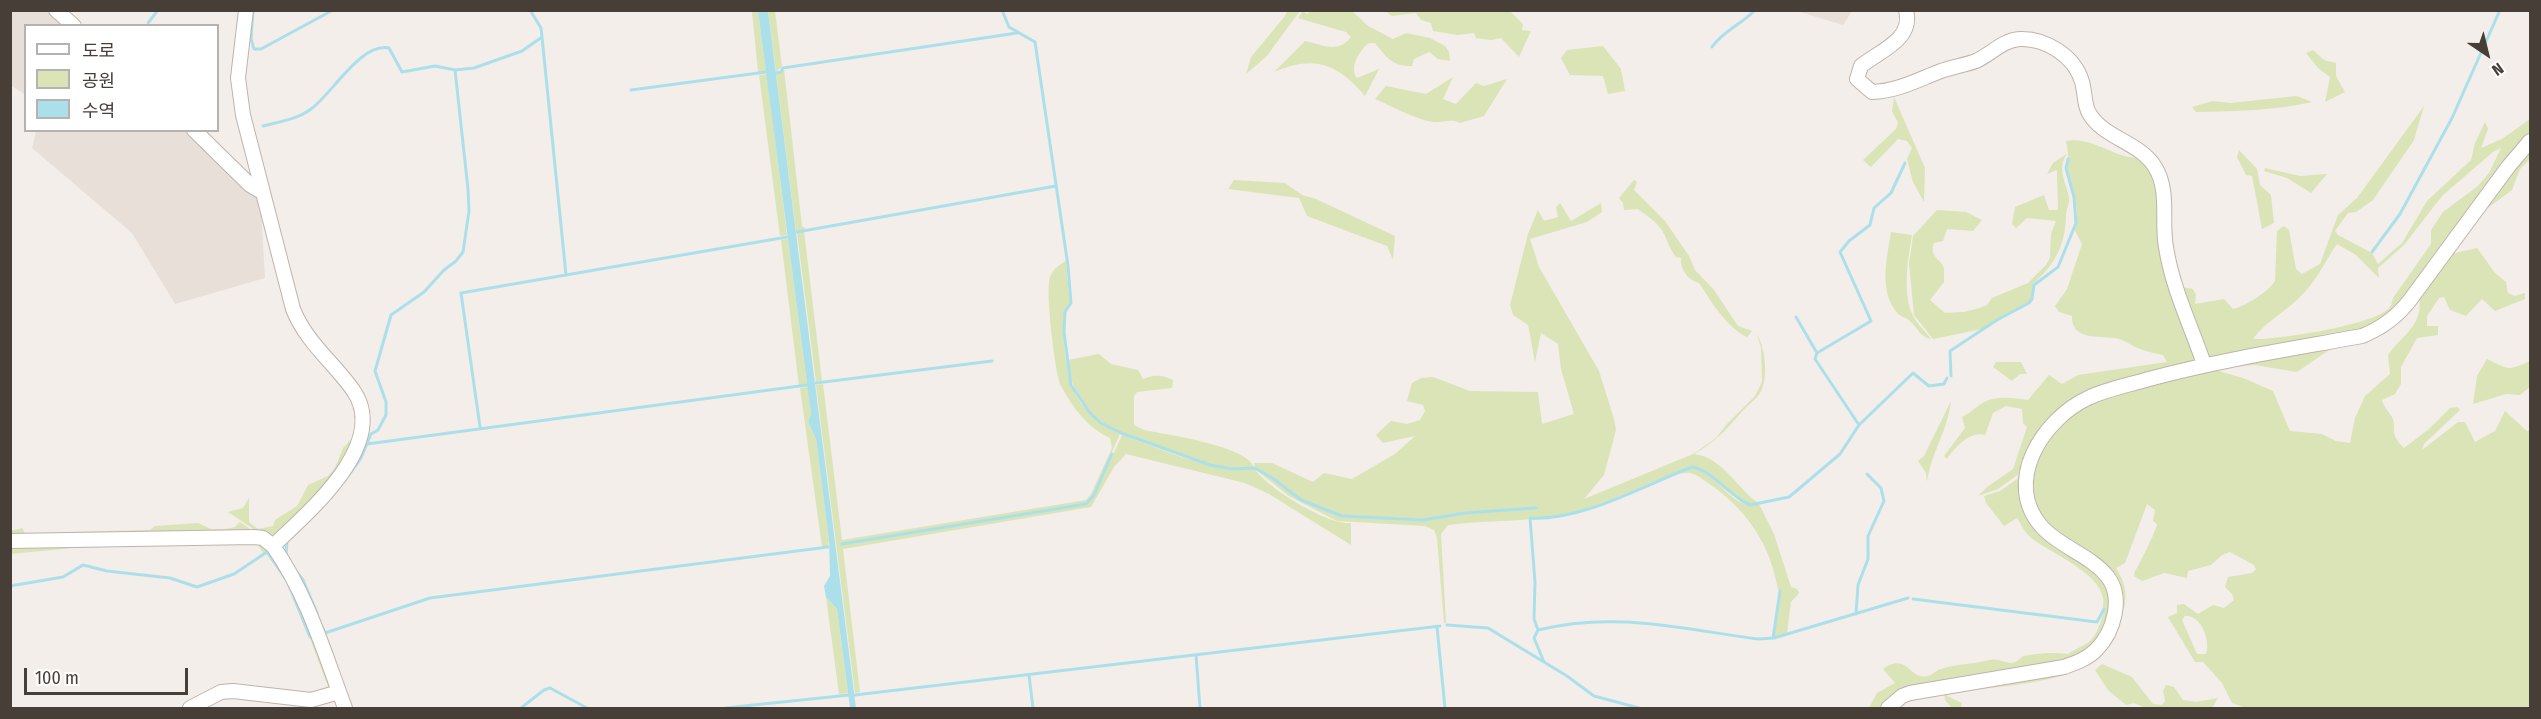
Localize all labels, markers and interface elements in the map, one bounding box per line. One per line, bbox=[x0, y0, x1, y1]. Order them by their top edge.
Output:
legend bbox=[24, 24, 219, 132]
north arrow bbox=[2457, 24, 2517, 84]
text: 도로 bbox=[82, 40, 115, 62]
text: N bbox=[2488, 59, 2507, 80]
text: 공원 bbox=[82, 70, 115, 92]
text: 수역 bbox=[82, 100, 115, 122]
scale bar bbox=[27, 656, 190, 694]
text: 100 m bbox=[35, 667, 79, 689]

